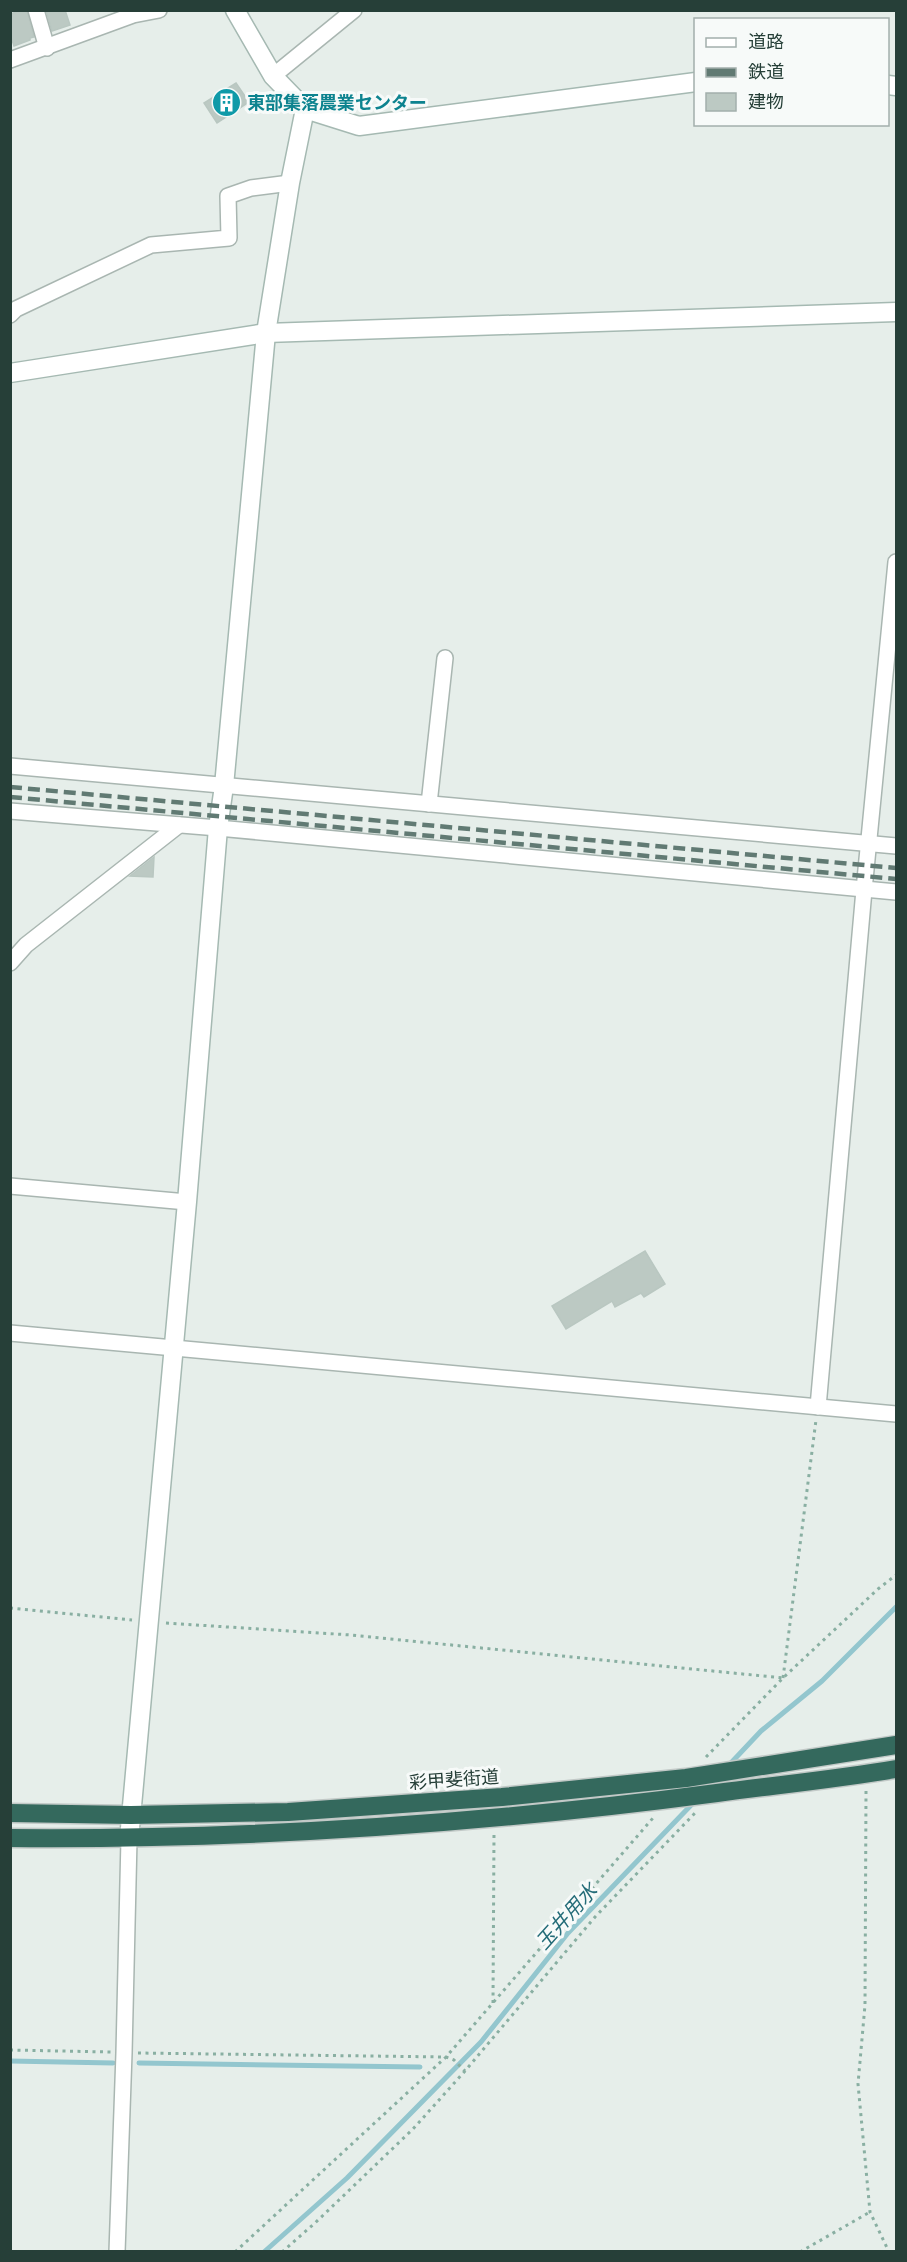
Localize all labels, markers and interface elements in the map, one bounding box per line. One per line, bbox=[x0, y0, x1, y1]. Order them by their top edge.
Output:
legend bbox=[694, 18, 889, 126]
text: 道路 bbox=[748, 29, 784, 53]
text: 鉄道 bbox=[748, 59, 784, 83]
building icon: 東部集落農業センター bbox=[210, 86, 242, 118]
text: 建物 bbox=[748, 89, 784, 113]
place label: 東部集落農業センター bbox=[247, 90, 427, 114]
street label: 彩甲斐街道 bbox=[408, 1764, 500, 1794]
water label: 玉井用水 bbox=[529, 1876, 604, 1955]

